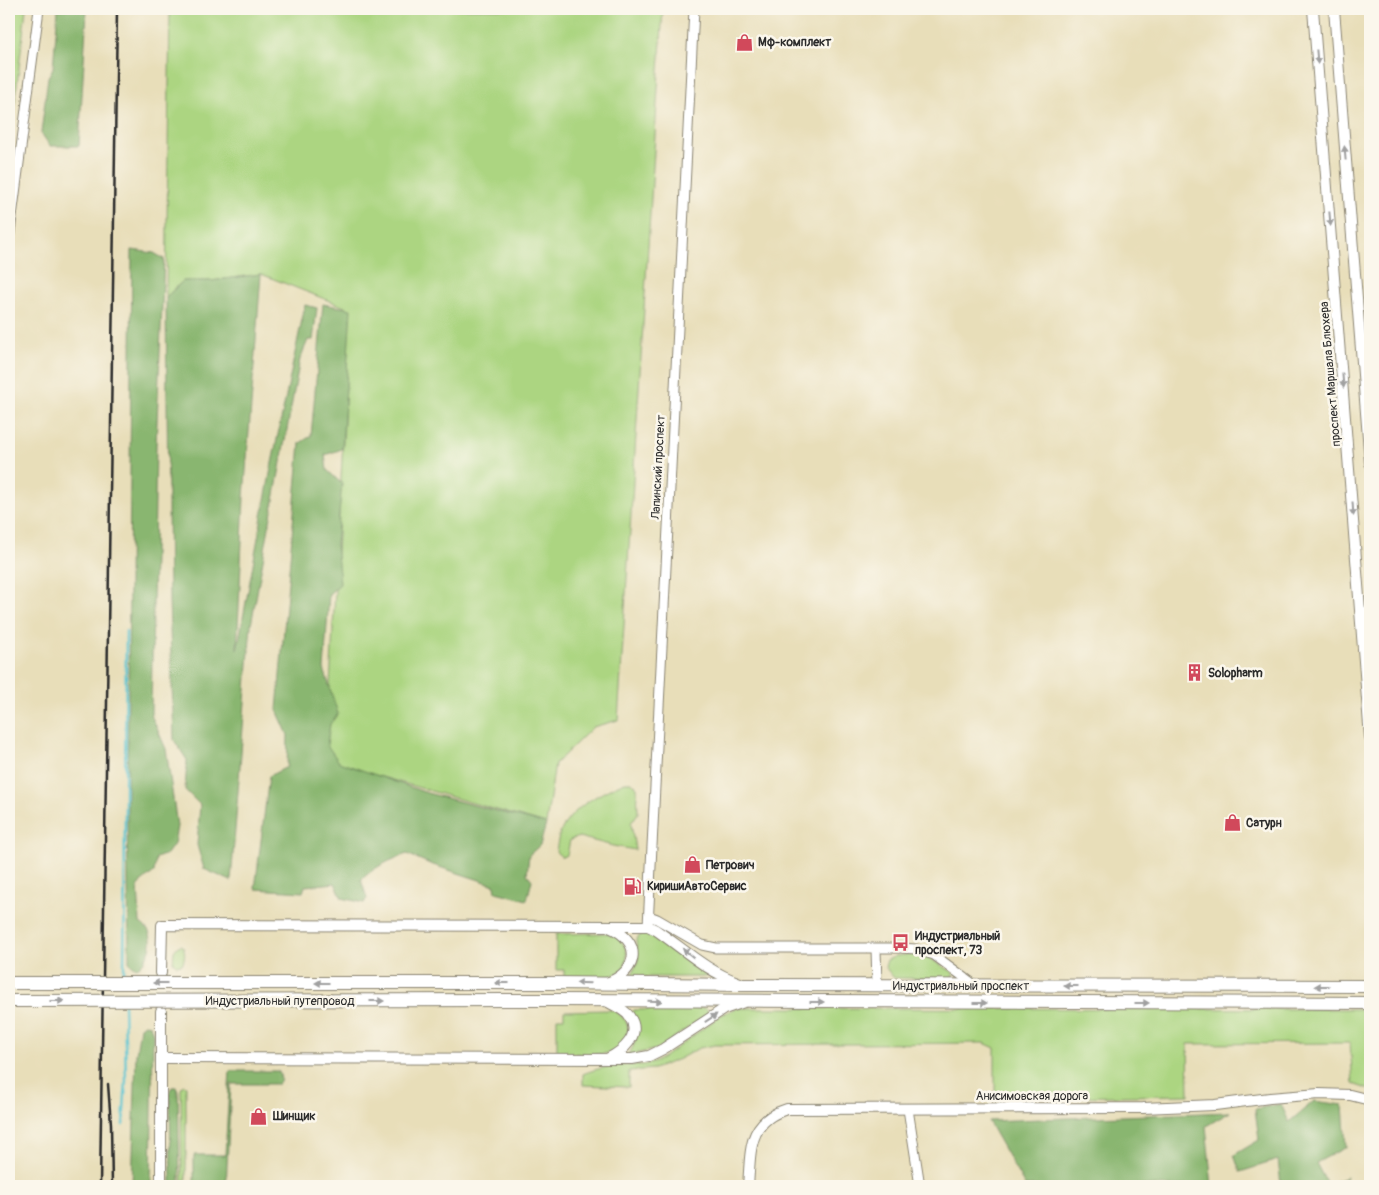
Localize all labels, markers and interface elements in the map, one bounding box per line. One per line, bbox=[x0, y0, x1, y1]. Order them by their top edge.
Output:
shop icon: Мф-комплект bbox=[734, 32, 754, 52]
place label: Мф-комплект bbox=[758, 35, 832, 50]
one-way arrow bbox=[1313, 50, 1321, 66]
one-way arrow bbox=[1341, 145, 1349, 161]
one-way arrow bbox=[1326, 212, 1334, 228]
street label: проспект Маршала Блюхера bbox=[1317, 300, 1344, 447]
one-way arrow bbox=[1339, 374, 1347, 390]
street label: Лапинский проспект bbox=[648, 414, 669, 521]
one-way arrow bbox=[1349, 501, 1357, 517]
building icon: Solopharm bbox=[1184, 663, 1204, 683]
place label: Solopharm bbox=[1208, 666, 1263, 681]
shop icon: Сатурн bbox=[1222, 813, 1242, 833]
place label: Сатурн bbox=[1246, 816, 1282, 831]
shop icon: Петрович bbox=[682, 855, 702, 875]
place label: Петрович bbox=[706, 858, 755, 873]
fuel station icon: КиришиАвтоСервис bbox=[623, 876, 643, 896]
place label: КиришиАвтоСервис bbox=[647, 879, 747, 894]
place label: Индустриальный проспект, 73 bbox=[915, 929, 1001, 958]
bus stop icon: Индустриальный проспект, 73 bbox=[891, 933, 911, 953]
one-way arrow bbox=[682, 948, 695, 959]
one-way arrow bbox=[152, 979, 168, 987]
one-way arrow bbox=[494, 979, 510, 987]
one-way arrow bbox=[575, 979, 591, 987]
street label: Индустриальный проспект bbox=[893, 979, 1029, 994]
one-way arrow bbox=[314, 980, 330, 988]
one-way arrow bbox=[1063, 982, 1079, 990]
one-way arrow bbox=[1313, 982, 1329, 990]
street label: Индустриальный путепровод bbox=[206, 994, 355, 1009]
one-way arrow bbox=[50, 997, 66, 1005]
one-way arrow bbox=[370, 997, 386, 1005]
one-way arrow bbox=[647, 997, 663, 1005]
one-way arrow bbox=[810, 998, 826, 1006]
one-way arrow bbox=[972, 999, 988, 1007]
one-way arrow bbox=[1135, 999, 1151, 1007]
one-way arrow bbox=[704, 1013, 717, 1023]
street label: Анисимовская дорога bbox=[976, 1089, 1089, 1104]
shop icon: Шинщик bbox=[249, 1106, 269, 1126]
place label: Шинщик bbox=[272, 1109, 316, 1124]

